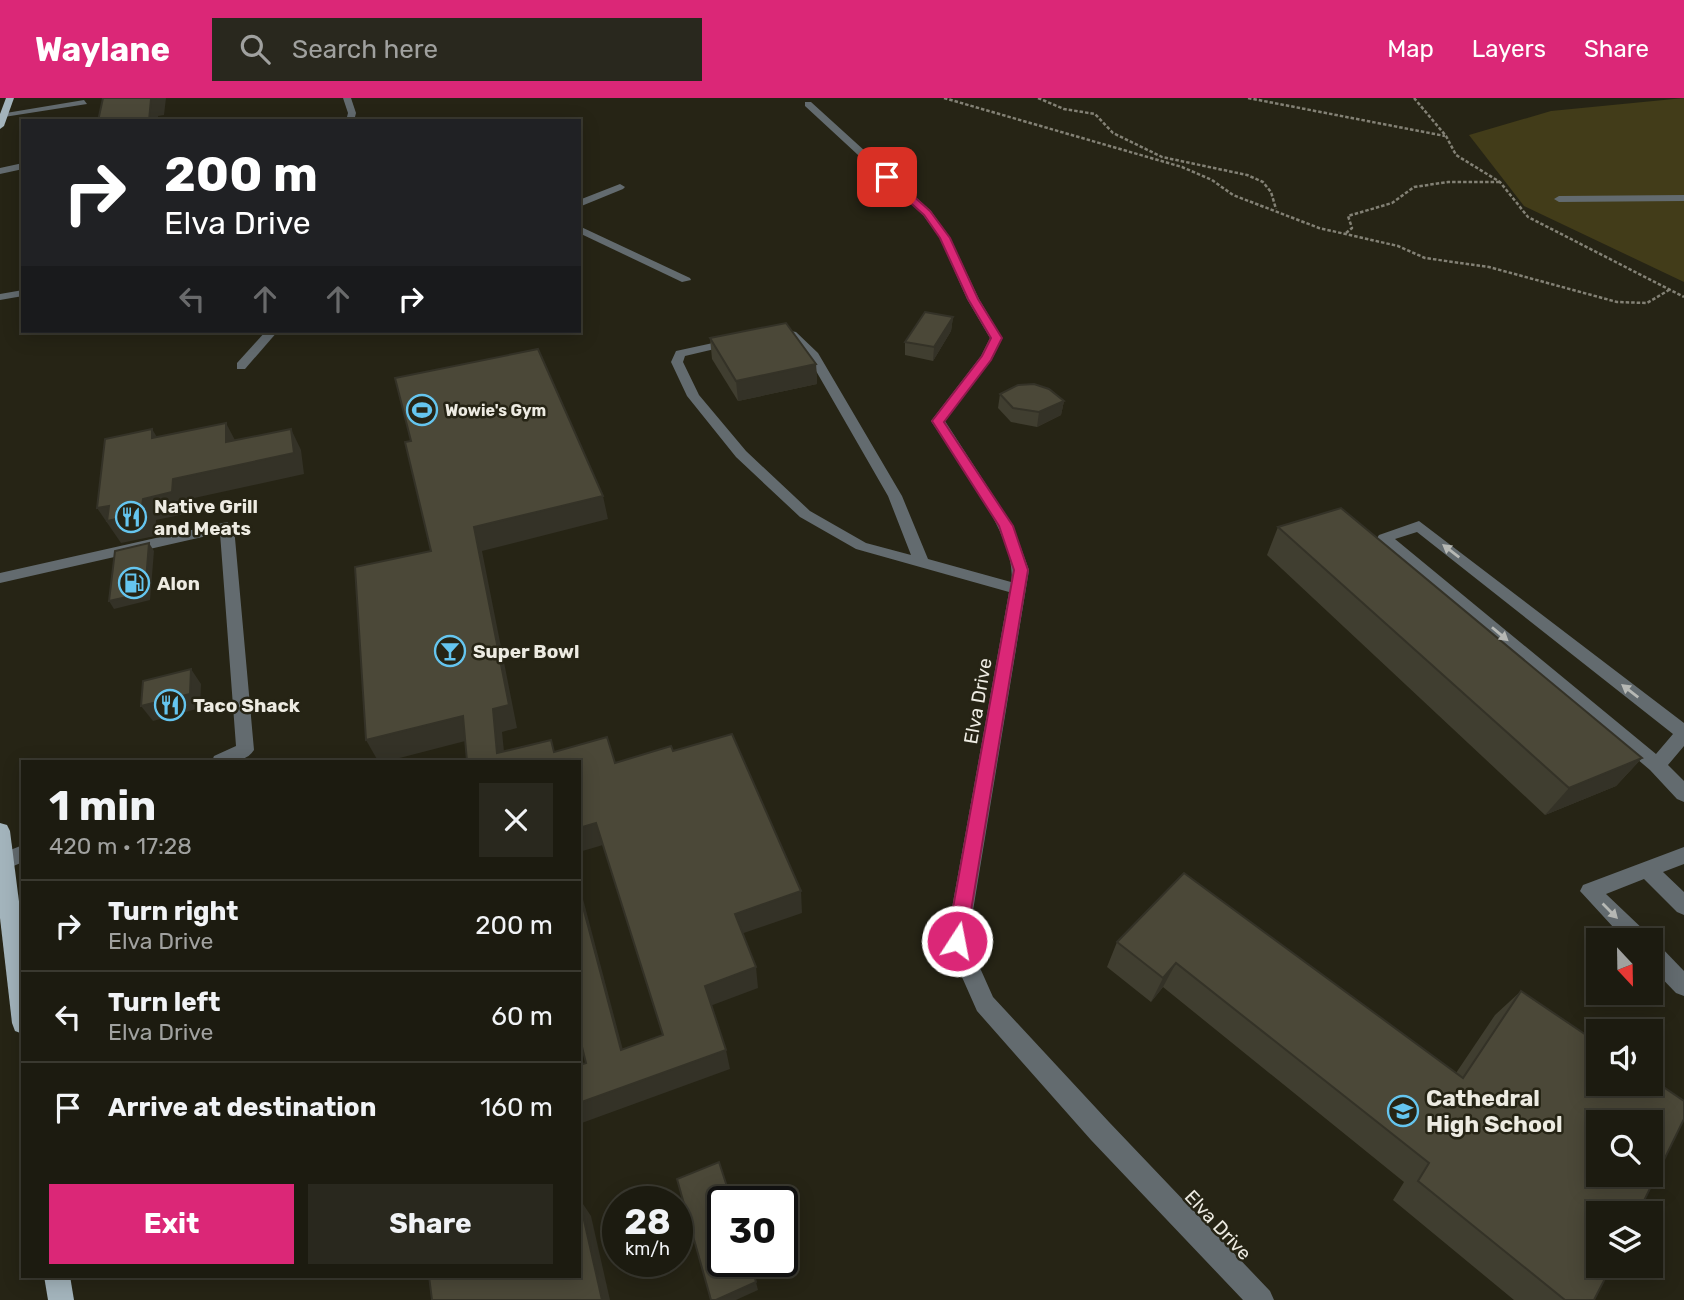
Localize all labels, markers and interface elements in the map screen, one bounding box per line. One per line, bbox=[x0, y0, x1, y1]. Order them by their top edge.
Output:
search box bbox=[212, 18, 702, 81]
text: Waylane bbox=[35, 30, 170, 69]
icon: search bbox=[236, 30, 274, 68]
text: Search here bbox=[292, 34, 438, 65]
text: Map bbox=[1387, 35, 1434, 63]
text: Layers bbox=[1472, 35, 1546, 63]
text: Share bbox=[1584, 35, 1649, 63]
text: 200 m bbox=[164, 145, 318, 203]
icon: right bbox=[49, 147, 140, 238]
pin bbox=[857, 147, 917, 207]
icon: arrive bbox=[868, 158, 906, 196]
text: Elva Drive bbox=[164, 204, 311, 242]
icon: left bbox=[173, 280, 211, 318]
icon: ahead bbox=[246, 280, 284, 318]
icon: ahead bbox=[319, 280, 357, 318]
icon: right bbox=[392, 280, 430, 318]
sports icon: Wowie's Gym bbox=[405, 393, 439, 427]
place label: Wowie's Gym bbox=[445, 401, 546, 420]
place label: Native Grill and Meats bbox=[154, 495, 258, 540]
restaurant icon: Native Grill and Meats bbox=[114, 500, 148, 534]
one-way arrow bbox=[1442, 544, 1460, 558]
fuel station icon: Alon bbox=[117, 566, 151, 600]
place label: Alon bbox=[157, 572, 200, 595]
one-way arrow bbox=[1491, 626, 1509, 642]
bar icon: Super Bowl bbox=[433, 634, 467, 668]
place label: Super Bowl bbox=[473, 640, 579, 663]
street label: Elva Drive bbox=[959, 656, 997, 746]
one-way arrow bbox=[1622, 683, 1640, 698]
restaurant icon: Taco Shack bbox=[153, 688, 187, 722]
place label: Taco Shack bbox=[193, 694, 300, 717]
text: 1 min bbox=[49, 781, 156, 831]
button: close bbox=[479, 783, 553, 857]
text: 420 m · 17:28 bbox=[49, 832, 192, 860]
text: Turn right bbox=[108, 896, 238, 927]
one-way arrow bbox=[1602, 902, 1618, 919]
position arrow bbox=[920, 904, 994, 978]
icon: right bbox=[49, 907, 87, 945]
text: 200 m bbox=[475, 910, 553, 941]
text: Elva Drive bbox=[108, 927, 214, 955]
north arrow bbox=[1586, 928, 1662, 1004]
map controls bbox=[1586, 928, 1663, 1278]
text: Turn left bbox=[108, 987, 220, 1018]
icon: left bbox=[49, 998, 87, 1036]
text: 60 m bbox=[491, 1001, 553, 1032]
text: Elva Drive bbox=[108, 1018, 214, 1046]
button: sound bbox=[1586, 1019, 1663, 1096]
place label: Cathedral High School bbox=[1426, 1084, 1563, 1138]
icon: arrive bbox=[49, 1089, 87, 1127]
text: Arrive at destination bbox=[108, 1092, 376, 1123]
text: 160 m bbox=[480, 1092, 553, 1123]
school or university icon: Cathedral High School bbox=[1386, 1094, 1420, 1128]
button: search bbox=[1586, 1110, 1663, 1187]
button: Exit bbox=[49, 1184, 294, 1264]
button: Share bbox=[308, 1184, 553, 1264]
street label: Elva Drive bbox=[1180, 1185, 1256, 1265]
speed limit sign: 30 bbox=[707, 1186, 798, 1277]
text: 28 bbox=[624, 1201, 671, 1243]
button: layers bbox=[1586, 1201, 1663, 1278]
text: km/h bbox=[625, 1238, 670, 1260]

